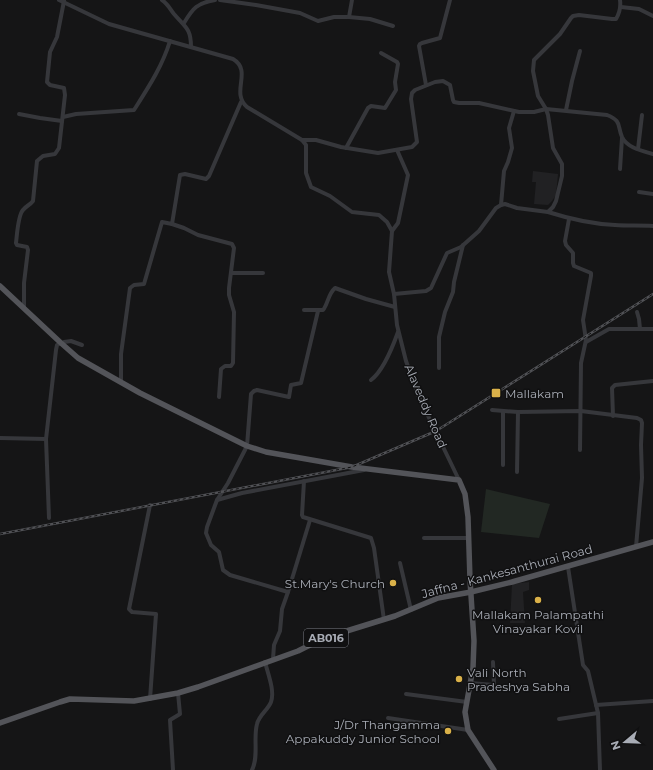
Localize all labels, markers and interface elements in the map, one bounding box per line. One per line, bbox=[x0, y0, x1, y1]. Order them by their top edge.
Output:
street label: Alaveddy Road bbox=[402, 362, 450, 450]
place label: Mallakam bbox=[505, 386, 564, 401]
marker: Mallakam bbox=[490, 387, 502, 399]
street label: Jaffna - Kankesanthurai Road bbox=[419, 541, 594, 601]
place label: St.Mary's Church bbox=[285, 576, 385, 591]
marker: St.Mary's Church bbox=[388, 578, 398, 588]
marker: Mallakam Palampathi Vinayakar Kovil bbox=[533, 595, 543, 605]
place label: Mallakam Palampathi Vinayakar Kovil bbox=[472, 607, 604, 636]
road number: AB016 bbox=[304, 629, 348, 647]
place label: Vali North Pradeshya Sabha bbox=[467, 665, 570, 694]
marker: Vali North Pradeshya Sabha bbox=[454, 674, 464, 684]
place label: J/Dr Thangamma Appakuddy Junior School bbox=[286, 717, 440, 746]
north arrow bbox=[605, 722, 645, 762]
marker: J/Dr Thangamma Appakuddy Junior School bbox=[443, 726, 453, 736]
text: N bbox=[607, 739, 624, 752]

